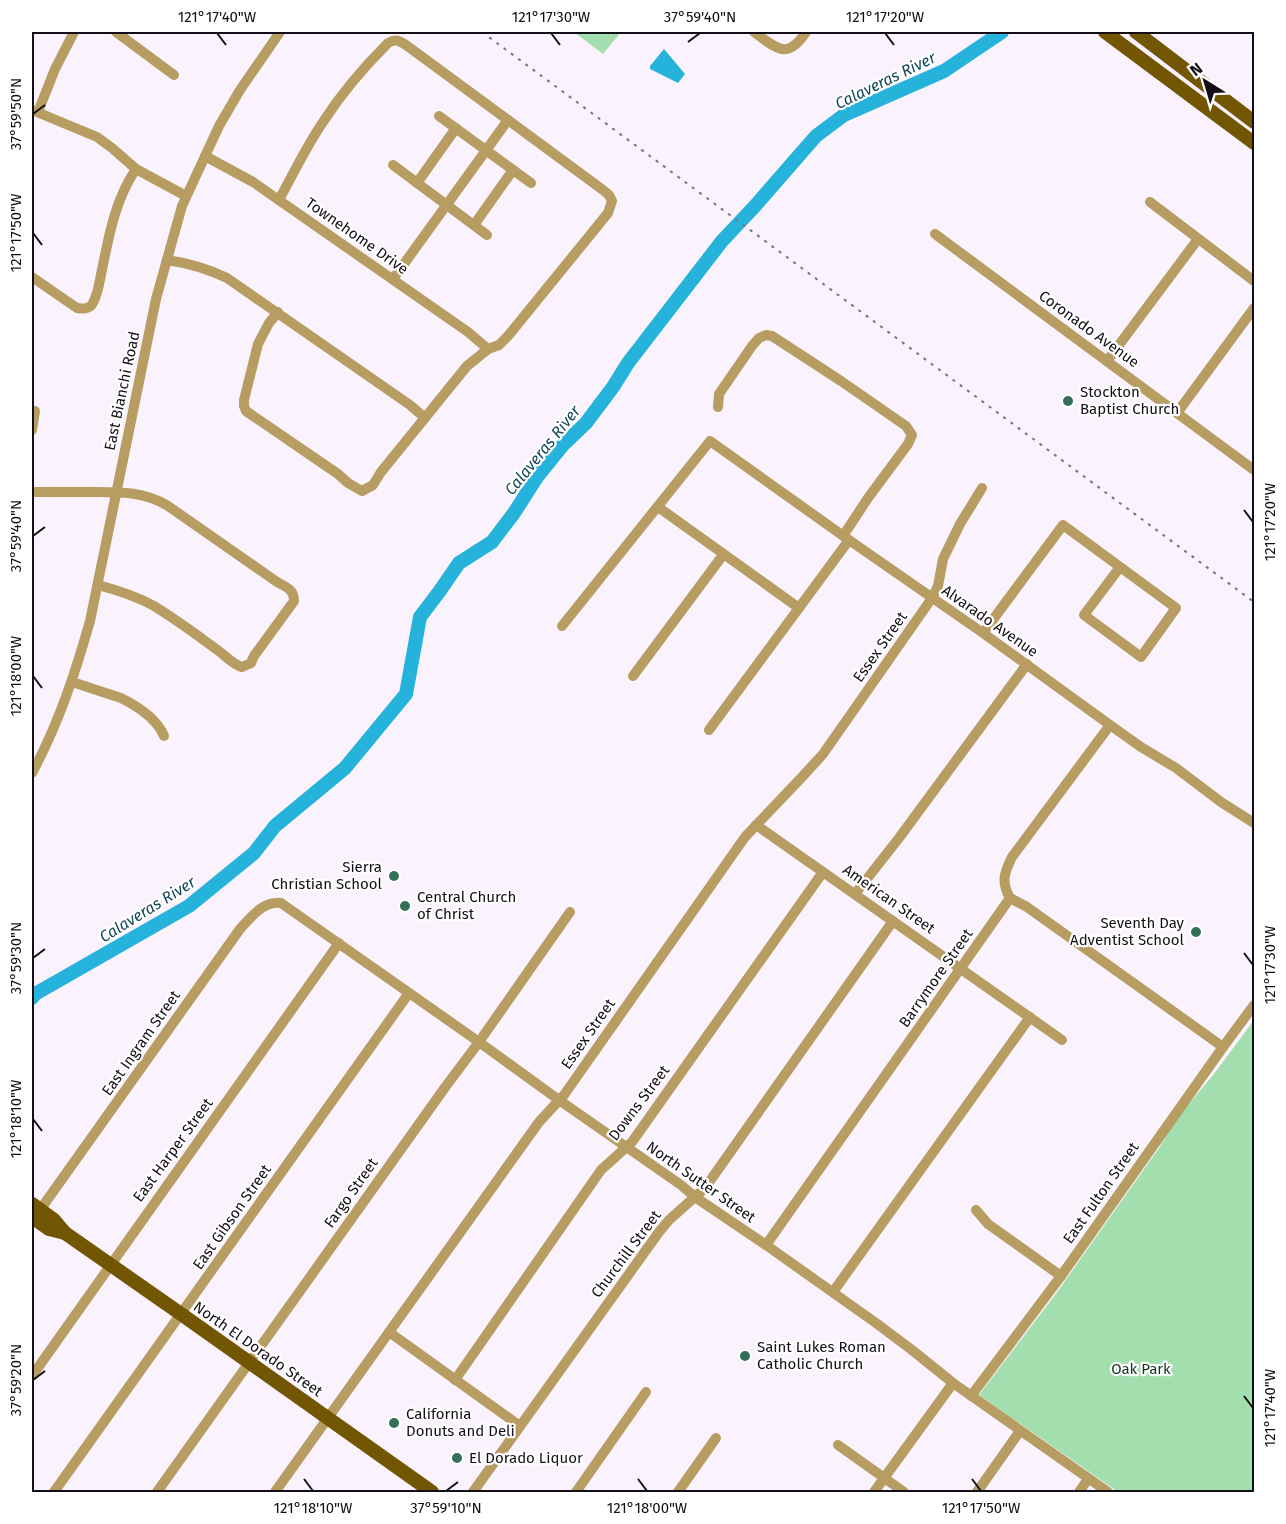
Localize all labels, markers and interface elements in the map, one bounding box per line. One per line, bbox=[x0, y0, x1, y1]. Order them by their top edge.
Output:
text: 121°17'40"W bbox=[178, 8, 257, 26]
text: 121°17'30"W bbox=[512, 8, 591, 26]
text: 37°59'40"N bbox=[664, 8, 736, 26]
text: 121°17'20"W bbox=[846, 8, 925, 26]
water label: Calaveras River bbox=[832, 48, 939, 113]
north arrow bbox=[1175, 51, 1235, 111]
text: N bbox=[1186, 59, 1206, 80]
text: 37°59'50"N bbox=[7, 78, 25, 150]
text: 121°17'50"W bbox=[7, 193, 25, 272]
street label: Townehome Drive bbox=[302, 194, 412, 278]
street label: Coronado Avenue bbox=[1035, 287, 1143, 371]
street label: East Bianchi Road bbox=[101, 330, 143, 452]
place label: Stockton Baptist Church bbox=[1080, 383, 1179, 418]
marker: Stockton Baptist Church bbox=[1061, 394, 1075, 408]
water label: Calaveras River bbox=[501, 401, 585, 499]
text: 121°17'20"W bbox=[1261, 482, 1279, 561]
text: 37°59'40"N bbox=[7, 500, 25, 572]
street label: Alvarado Avenue bbox=[939, 581, 1041, 661]
street label: Essex Street bbox=[849, 608, 911, 686]
text: 121°18'00"W bbox=[7, 635, 25, 716]
place label: Sierra Christian School bbox=[271, 858, 383, 893]
street label: American Street bbox=[839, 861, 939, 938]
marker: Sierra Christian School bbox=[387, 869, 401, 883]
water label: Calaveras River bbox=[96, 872, 200, 947]
place label: Central Church of Christ bbox=[417, 888, 516, 923]
marker: Central Church of Christ bbox=[398, 899, 412, 913]
place label: Seventh Day Adventist School bbox=[1070, 914, 1185, 949]
text: 37°59'30"N bbox=[7, 922, 25, 994]
street label: Barrymore Street bbox=[895, 925, 977, 1031]
marker: Seventh Day Adventist School bbox=[1189, 925, 1203, 939]
text: 121°17'30"W bbox=[1261, 925, 1279, 1004]
street label: East Ingram Street bbox=[98, 986, 184, 1099]
street label: Essex Street bbox=[557, 995, 619, 1073]
street label: Downs Street bbox=[605, 1061, 674, 1144]
text: 121°18'10"W bbox=[7, 1079, 25, 1158]
street label: East Harper Street bbox=[129, 1094, 217, 1205]
street label: North Sutter Street bbox=[643, 1138, 760, 1227]
street label: East Fulton Street bbox=[1059, 1138, 1143, 1247]
street label: Fargo Street bbox=[320, 1154, 382, 1231]
street label: East Gibson Street bbox=[189, 1161, 275, 1273]
street label: Churchill Street bbox=[587, 1206, 665, 1301]
street label: North El Dorado Street bbox=[190, 1298, 327, 1401]
place label: Saint Lukes Roman Catholic Church bbox=[757, 1338, 886, 1373]
text: 37°59'20"N bbox=[7, 1344, 25, 1416]
marker: Saint Lukes Roman Catholic Church bbox=[738, 1349, 752, 1363]
park label: Oak Park bbox=[1111, 1360, 1171, 1378]
text: 121°17'40"W bbox=[1261, 1368, 1279, 1447]
place label: California Donuts and Deli bbox=[406, 1405, 515, 1440]
marker: California Donuts and Deli bbox=[387, 1416, 401, 1430]
place label: El Dorado Liquor bbox=[469, 1449, 583, 1467]
marker: El Dorado Liquor bbox=[450, 1451, 464, 1465]
text: 121°18'10"W bbox=[274, 1499, 353, 1517]
text: 37°59'10"N bbox=[410, 1499, 482, 1517]
text: 121°18'00"W bbox=[607, 1499, 688, 1517]
text: 121°17'50"W bbox=[942, 1499, 1021, 1517]

